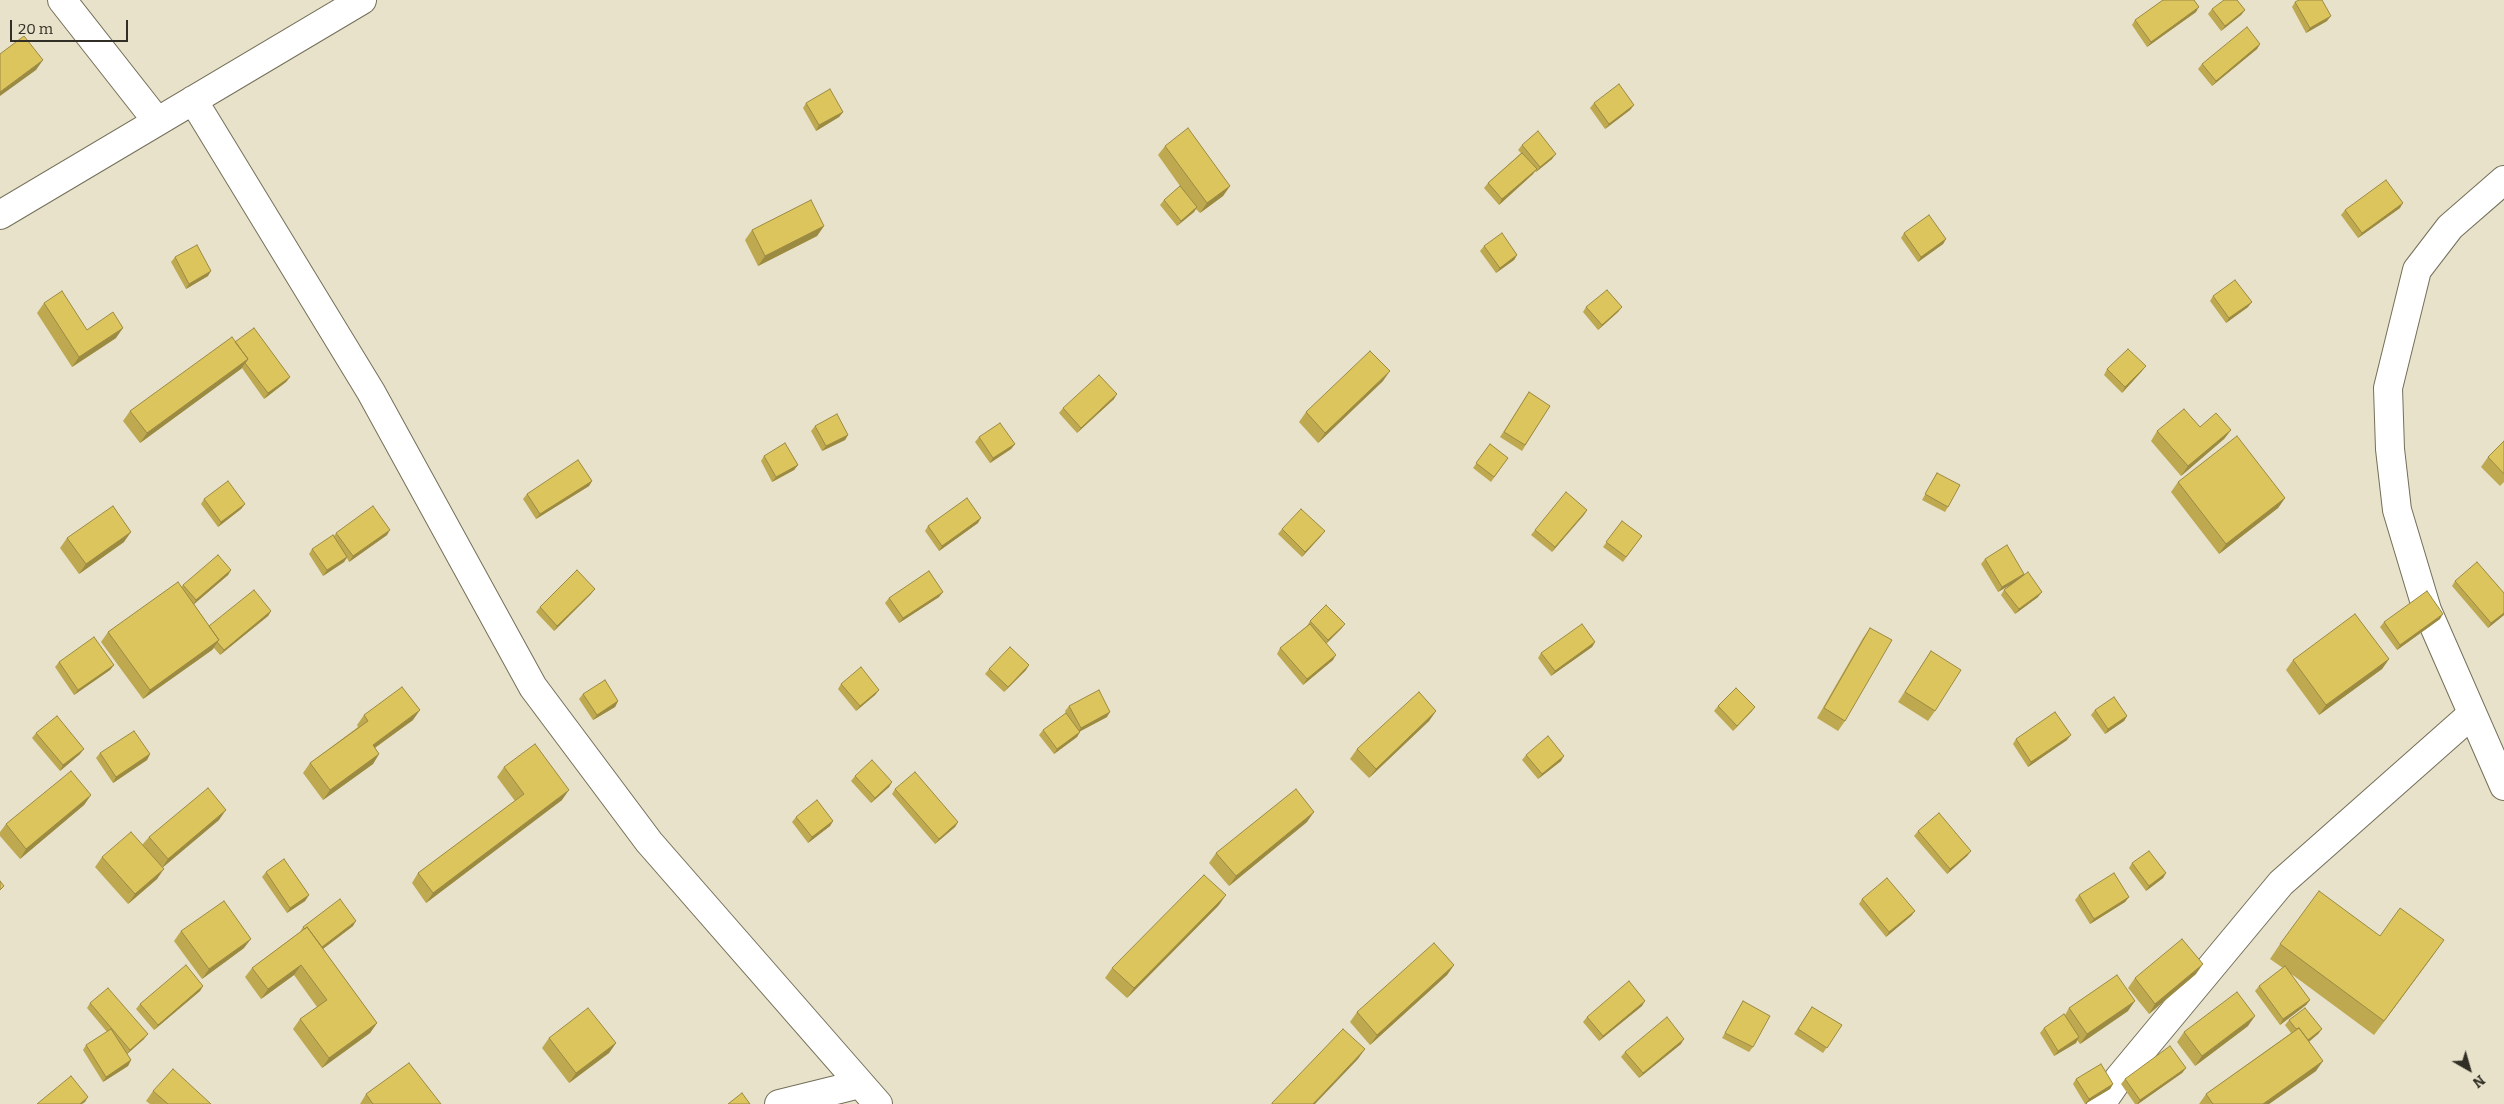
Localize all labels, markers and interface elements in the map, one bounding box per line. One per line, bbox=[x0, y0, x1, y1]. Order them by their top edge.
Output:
scale bar bbox=[12, 10, 130, 42]
text: 20 m bbox=[18, 20, 53, 38]
north arrow bbox=[2444, 1044, 2494, 1094]
text: N bbox=[2469, 1071, 2488, 1091]

